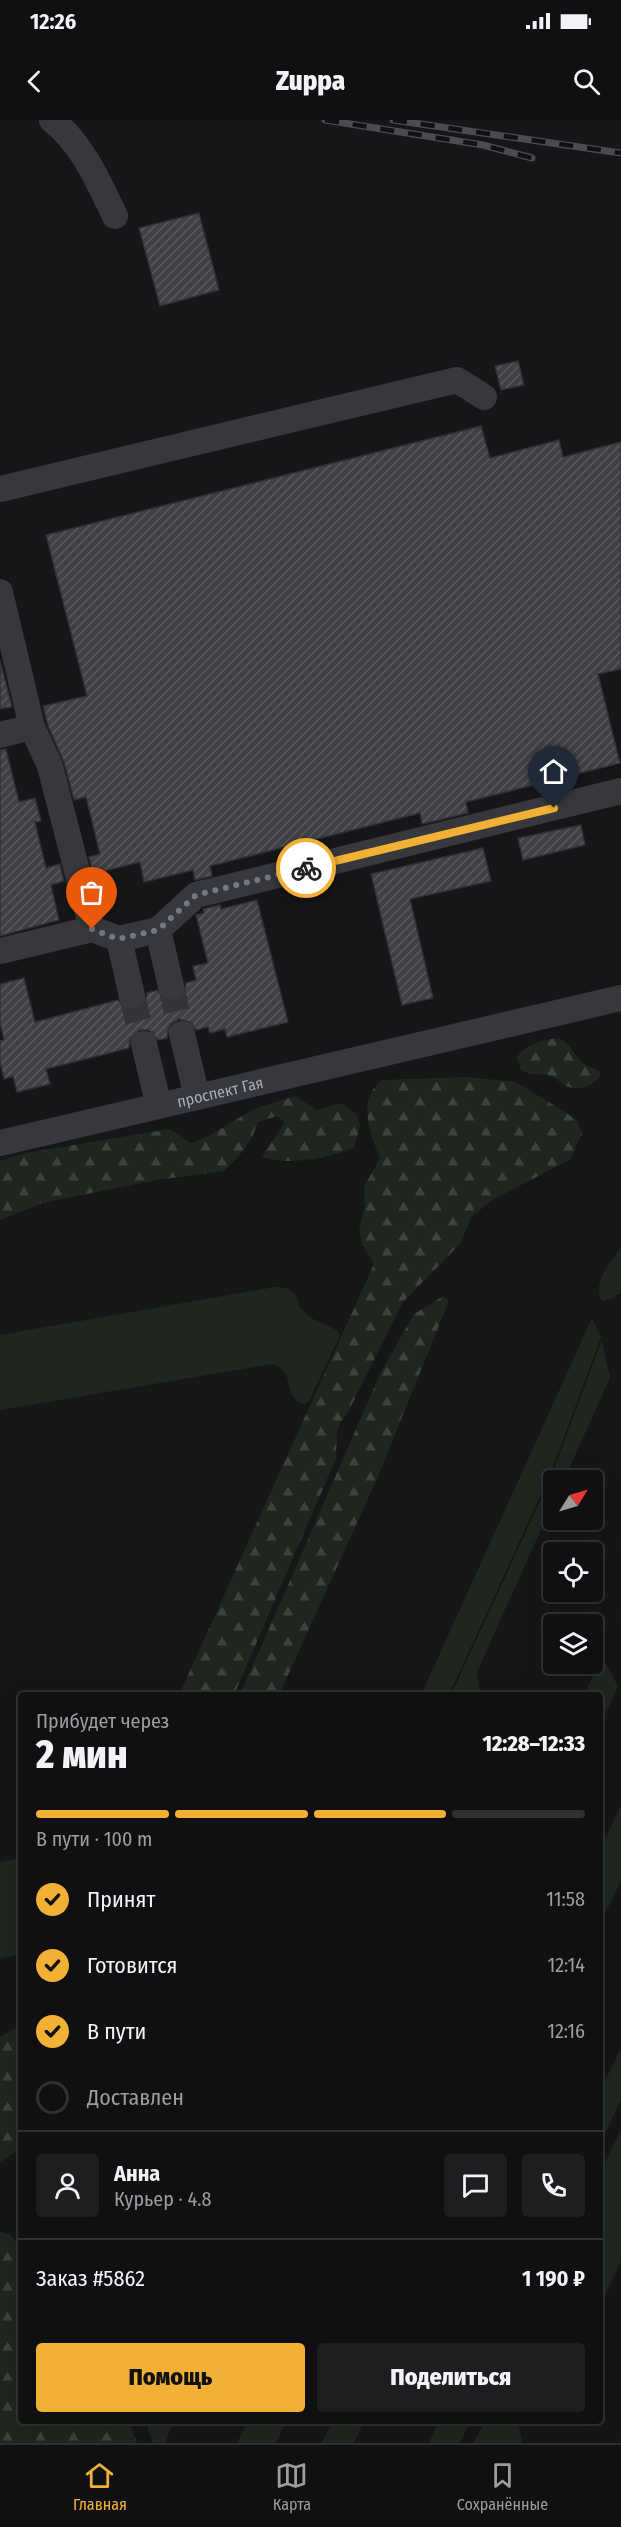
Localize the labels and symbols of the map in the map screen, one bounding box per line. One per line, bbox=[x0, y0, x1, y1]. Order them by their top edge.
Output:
pin bbox=[528, 746, 579, 808]
courier bbox=[276, 838, 336, 898]
pin bbox=[66, 867, 117, 929]
street label: проспект Гая bbox=[175, 1073, 265, 1111]
north arrow bbox=[543, 1470, 603, 1530]

